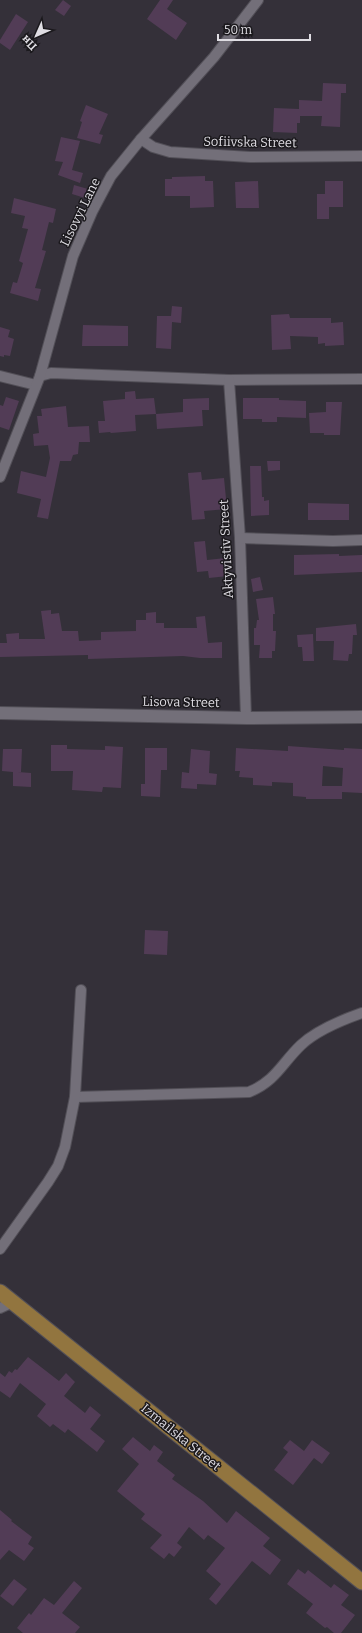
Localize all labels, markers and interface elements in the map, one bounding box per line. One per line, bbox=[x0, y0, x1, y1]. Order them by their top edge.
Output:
north arrow bbox=[16, 16, 56, 56]
scale bar bbox=[218, 16, 310, 42]
text: 50 m bbox=[224, 23, 253, 37]
text: Пн bbox=[19, 32, 40, 53]
street label: Sofiivska Street bbox=[203, 134, 297, 150]
street label: Lisovyi Lane bbox=[57, 175, 103, 249]
street label: Aktyvistiv Street bbox=[216, 499, 236, 599]
street label: Lisova Street bbox=[142, 694, 220, 710]
street label: Izmailska Street bbox=[138, 1400, 224, 1474]

